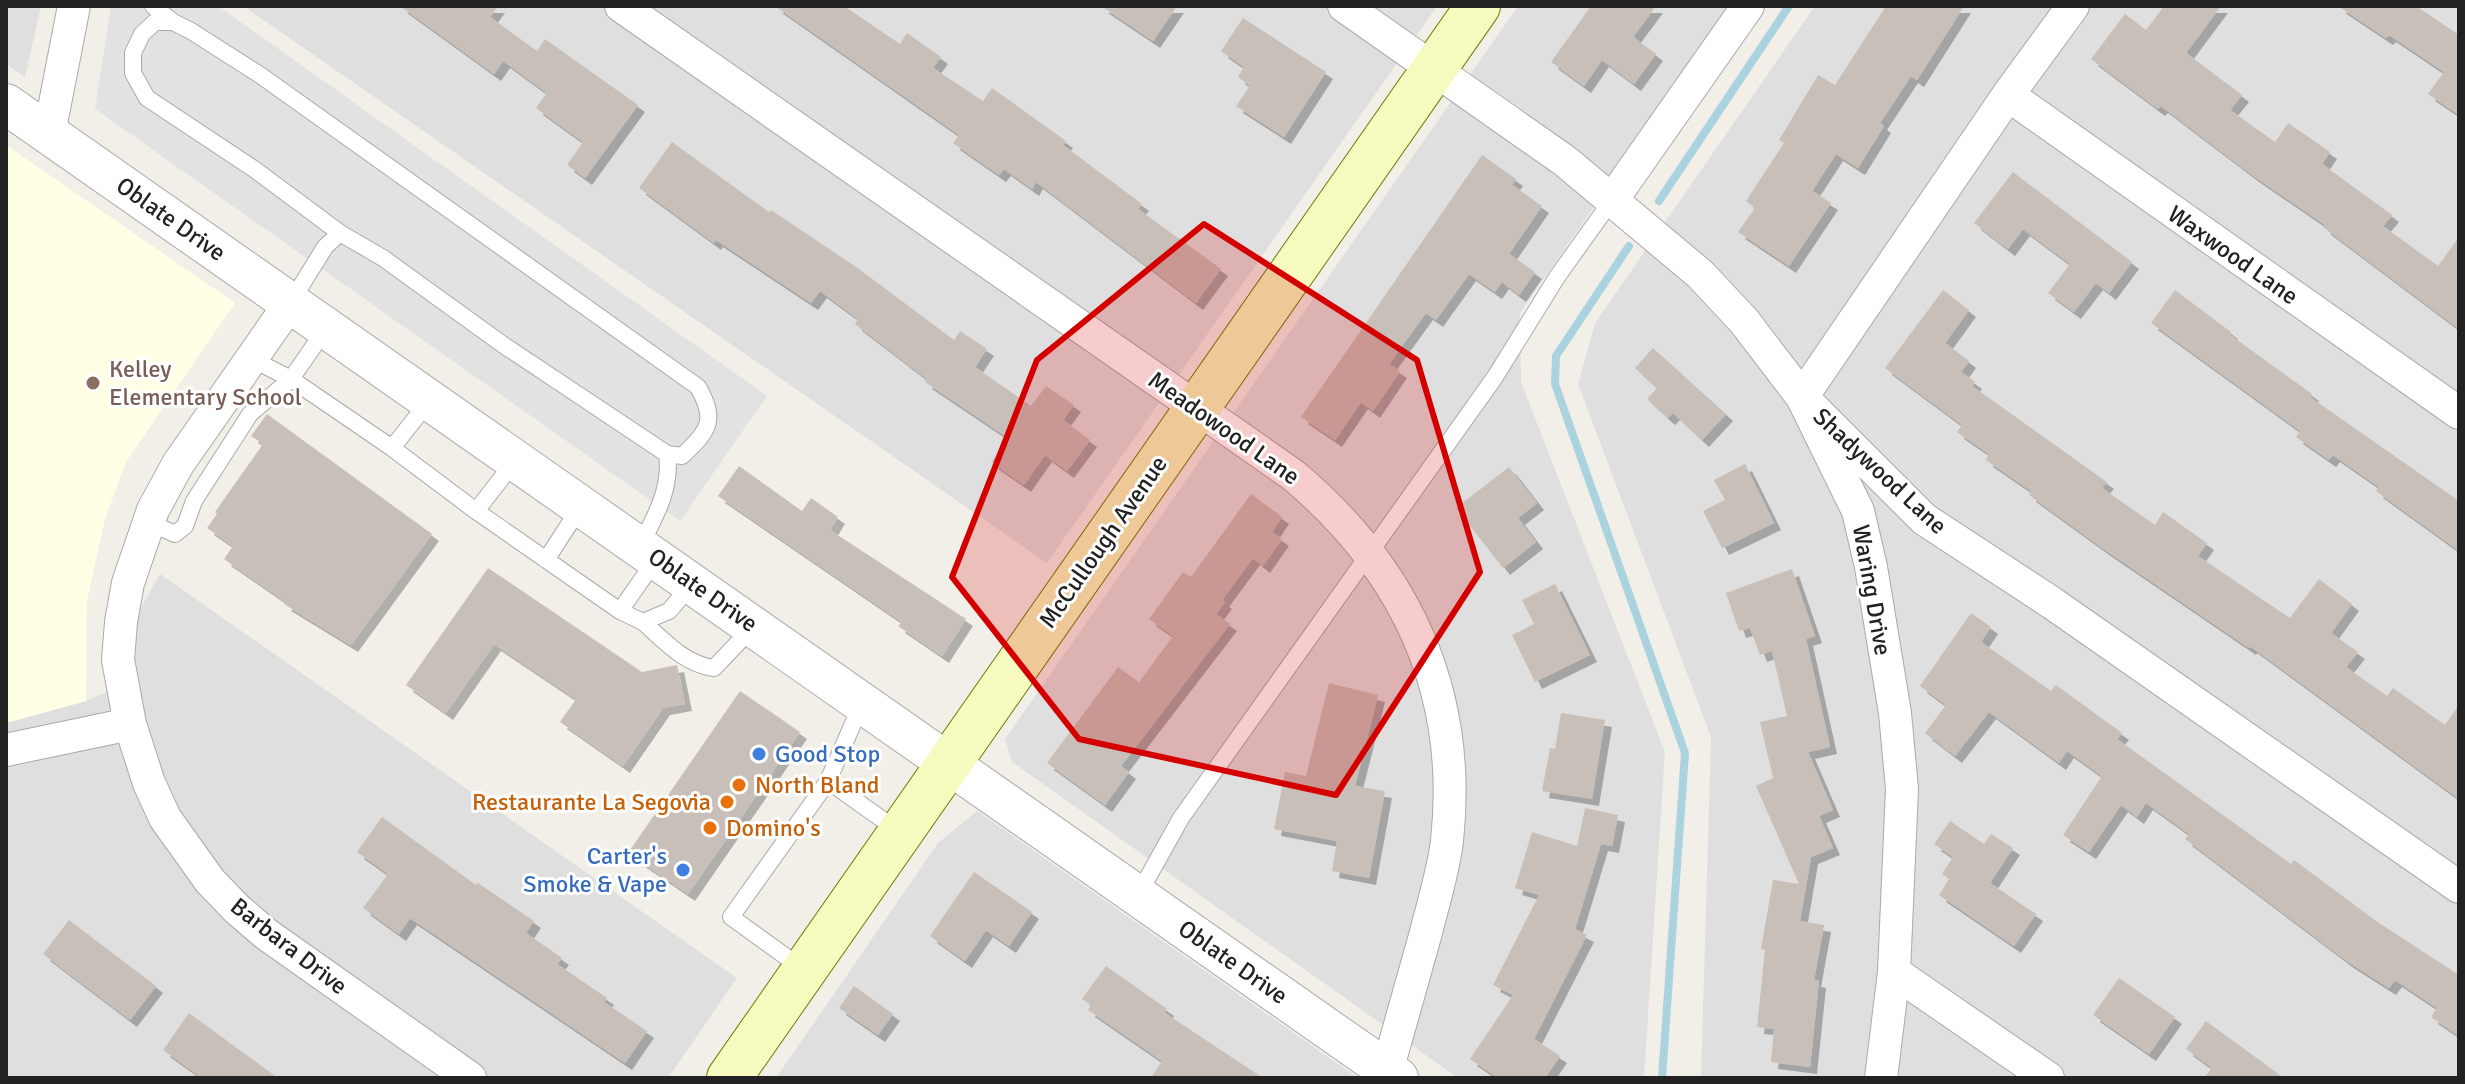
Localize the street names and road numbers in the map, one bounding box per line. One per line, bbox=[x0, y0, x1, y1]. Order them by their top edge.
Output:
street label: Oblate Drive bbox=[111, 170, 231, 268]
street label: Waxwood Lane bbox=[2162, 199, 2304, 311]
street label: Meadowood Lane bbox=[1143, 365, 1305, 491]
street label: Shadywood Lane bbox=[1807, 401, 1953, 541]
street label: McCullough Avenue bbox=[1032, 450, 1174, 634]
street label: Waring Drive bbox=[1846, 522, 1898, 658]
street label: Oblate Drive bbox=[643, 541, 763, 639]
street label: Barbara Drive bbox=[225, 891, 353, 1001]
street label: Oblate Drive bbox=[1173, 913, 1293, 1011]

